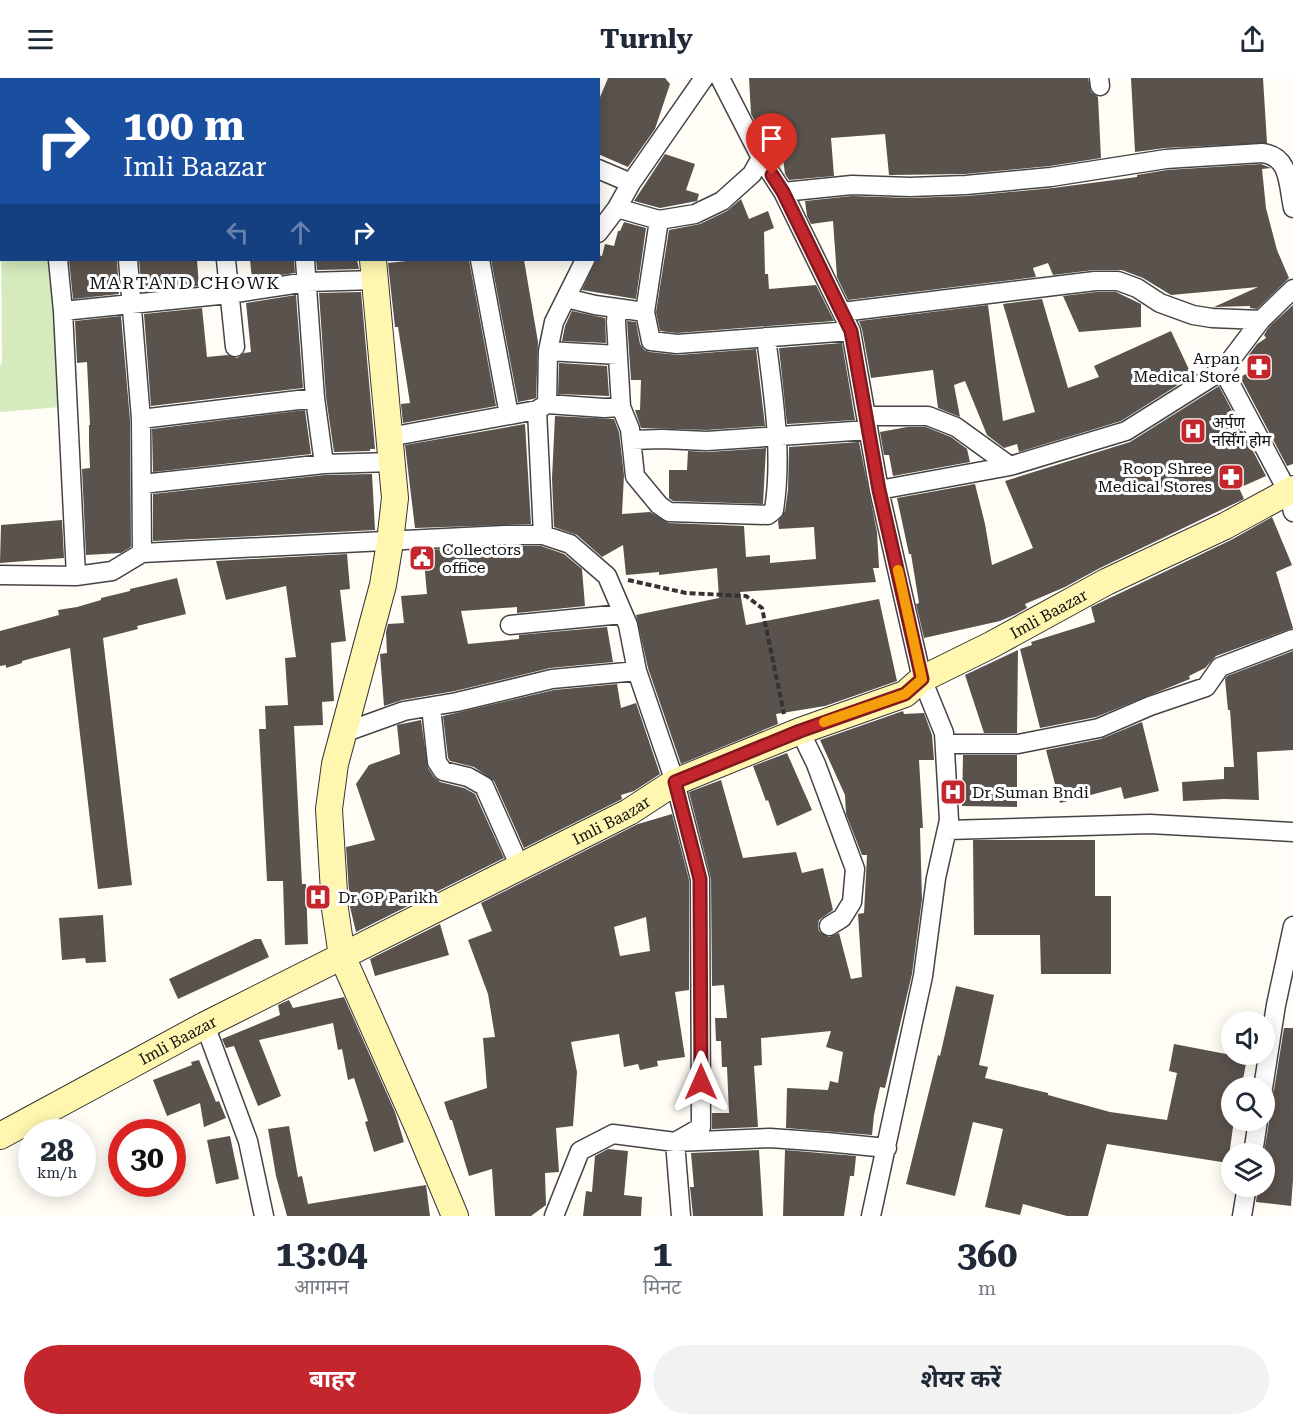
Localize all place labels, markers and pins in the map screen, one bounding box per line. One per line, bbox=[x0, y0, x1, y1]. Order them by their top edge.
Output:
pin bbox=[746, 113, 797, 175]
place label: Arpan Medical Store bbox=[1133, 349, 1240, 386]
pharmacy icon: Arpan Medical Store bbox=[1244, 352, 1274, 382]
place label: अर्पण नर्सिंग होम bbox=[1212, 413, 1272, 450]
hospital icon: अर्पण नर्सिंग होम bbox=[1178, 416, 1208, 446]
place label: Roop Shree Medical Stores bbox=[1098, 459, 1212, 496]
pharmacy icon: Roop Shree Medical Stores bbox=[1216, 462, 1246, 492]
place label: Collectors office bbox=[442, 540, 521, 577]
public building icon: Collectors office bbox=[407, 543, 437, 573]
hospital icon: Dr Suman Bndi bbox=[938, 777, 968, 807]
place label: Dr Suman Bndi bbox=[972, 783, 1089, 802]
hospital icon: Dr OP Parikh bbox=[303, 882, 333, 912]
place label: Dr OP Parikh bbox=[338, 888, 438, 907]

